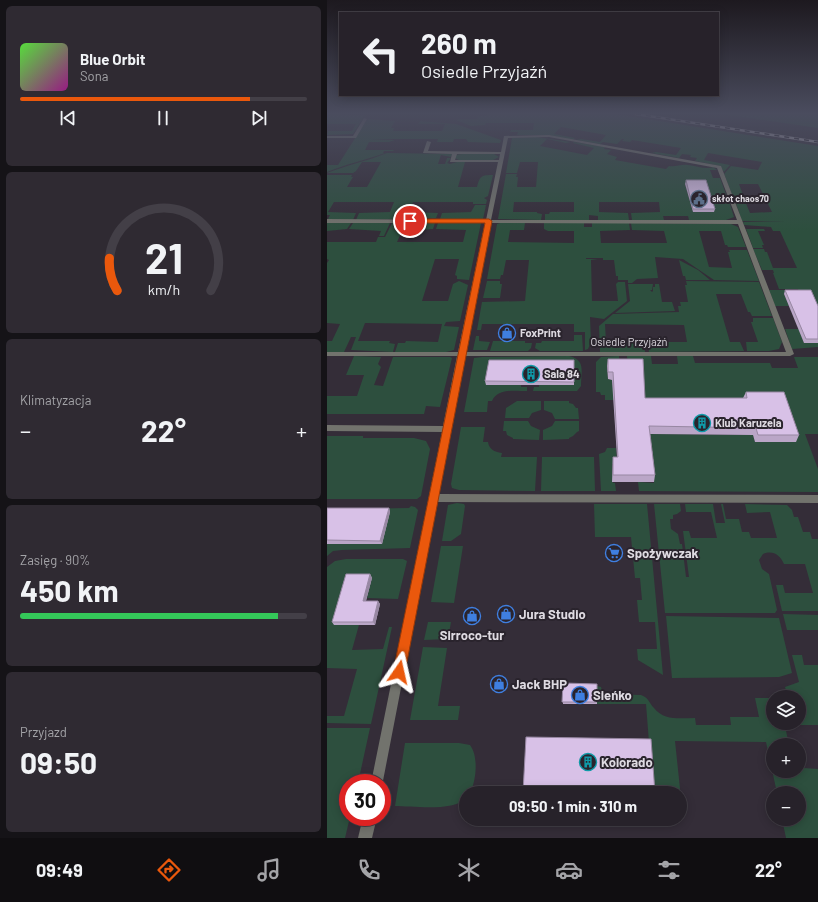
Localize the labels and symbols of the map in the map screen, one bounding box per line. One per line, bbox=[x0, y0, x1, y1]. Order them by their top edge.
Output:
public building icon: skłot chaos70 bbox=[689, 189, 709, 209]
place label: skłot chaos70 bbox=[712, 193, 769, 204]
pin bbox=[393, 204, 427, 238]
shop icon: FoxPrint bbox=[497, 323, 517, 343]
place label: FoxPrint bbox=[520, 326, 561, 339]
street label: Osiedle Przyjaźń bbox=[590, 335, 668, 348]
building icon: Sala 84 bbox=[521, 364, 541, 384]
place label: Sala 84 bbox=[544, 367, 580, 380]
building icon: Klub Karuzela bbox=[692, 413, 712, 433]
place label: Klub Karuzela bbox=[715, 416, 782, 429]
supermarket icon: Spożywczak bbox=[604, 543, 624, 563]
place label: Spożywczak bbox=[627, 545, 699, 561]
shop icon: Jura Studio bbox=[496, 604, 516, 624]
shop icon: Sirroco-tur bbox=[462, 606, 482, 626]
place label: Jura Studio bbox=[519, 606, 586, 622]
place label: Sirroco-tur bbox=[440, 627, 504, 643]
position arrow bbox=[378, 651, 420, 693]
shop icon: Jack BHP bbox=[489, 674, 509, 694]
place label: Jack BHP bbox=[512, 676, 567, 692]
shop icon: Sieńko bbox=[570, 685, 590, 705]
place label: Sieńko bbox=[593, 687, 632, 703]
building icon: Kolorado bbox=[578, 752, 598, 772]
place label: Kolorado bbox=[601, 754, 653, 770]
speed limit sign: 30 bbox=[339, 774, 391, 826]

